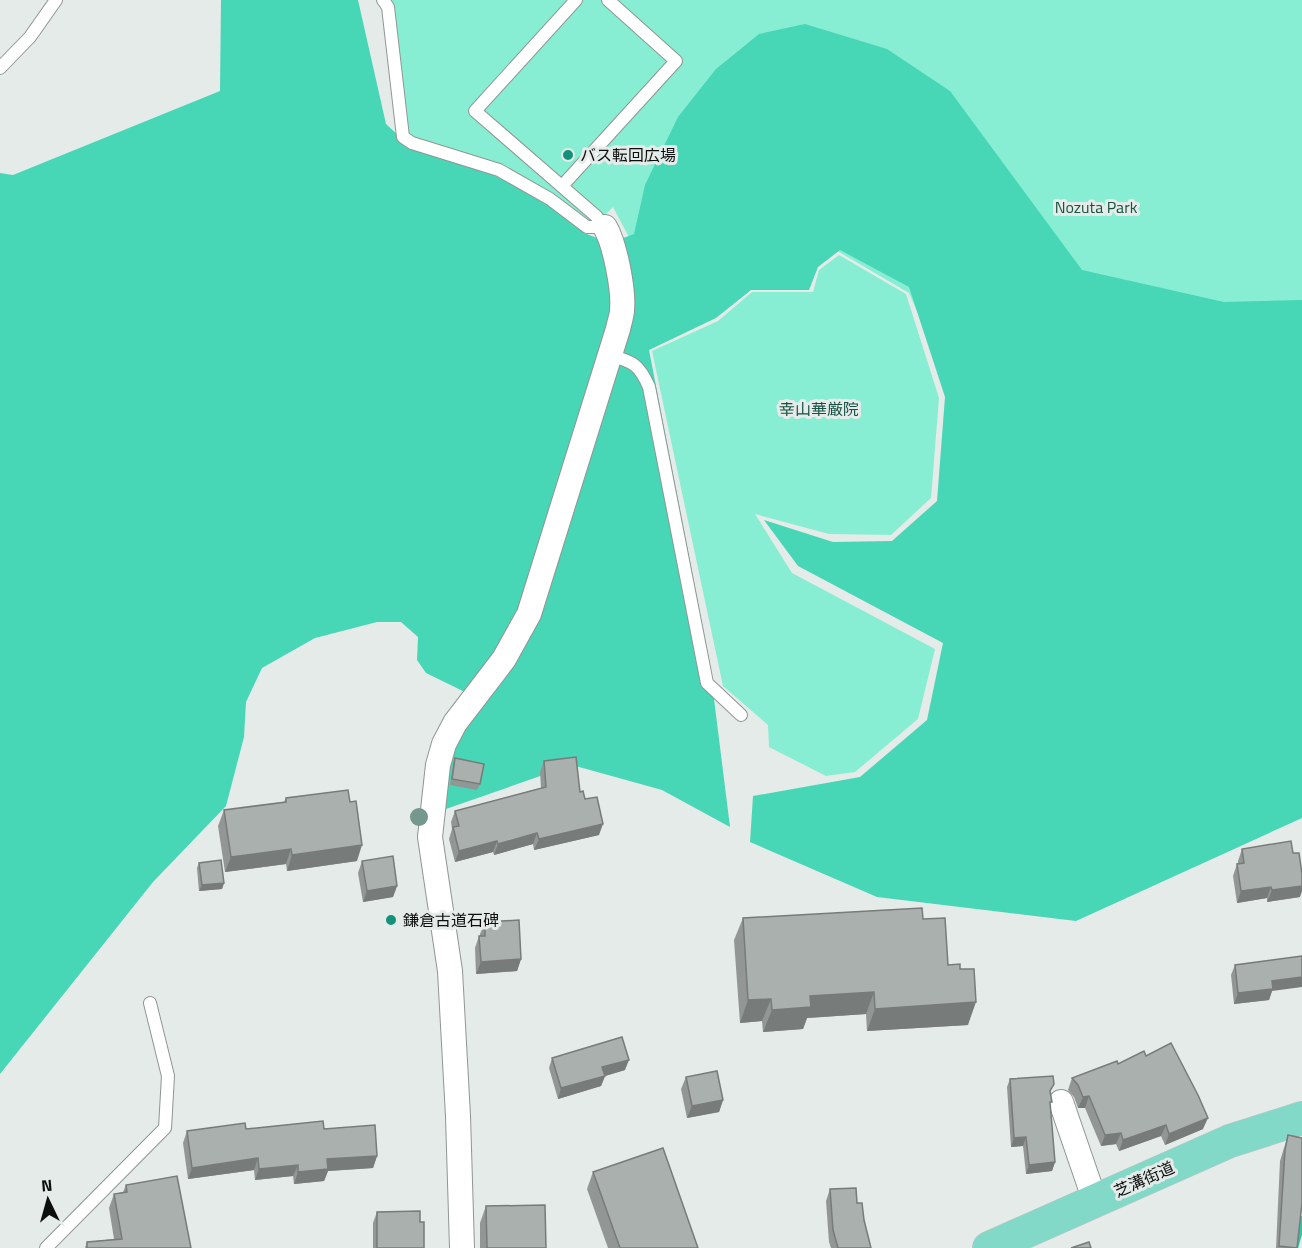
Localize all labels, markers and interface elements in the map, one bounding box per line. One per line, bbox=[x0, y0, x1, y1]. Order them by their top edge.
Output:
place label: バス転回広場 bbox=[580, 143, 676, 167]
marker: バス転回広場 bbox=[561, 148, 575, 162]
park label: Nozuta Park bbox=[1055, 195, 1138, 219]
park label: 幸山華厳院 bbox=[779, 397, 859, 421]
place label: 鎌倉古道石碑 bbox=[403, 908, 499, 932]
marker: 鎌倉古道石碑 bbox=[384, 913, 398, 927]
street label: 芝溝街道 bbox=[1110, 1155, 1178, 1203]
north arrow bbox=[18, 1170, 78, 1230]
text: N bbox=[40, 1173, 53, 1197]

